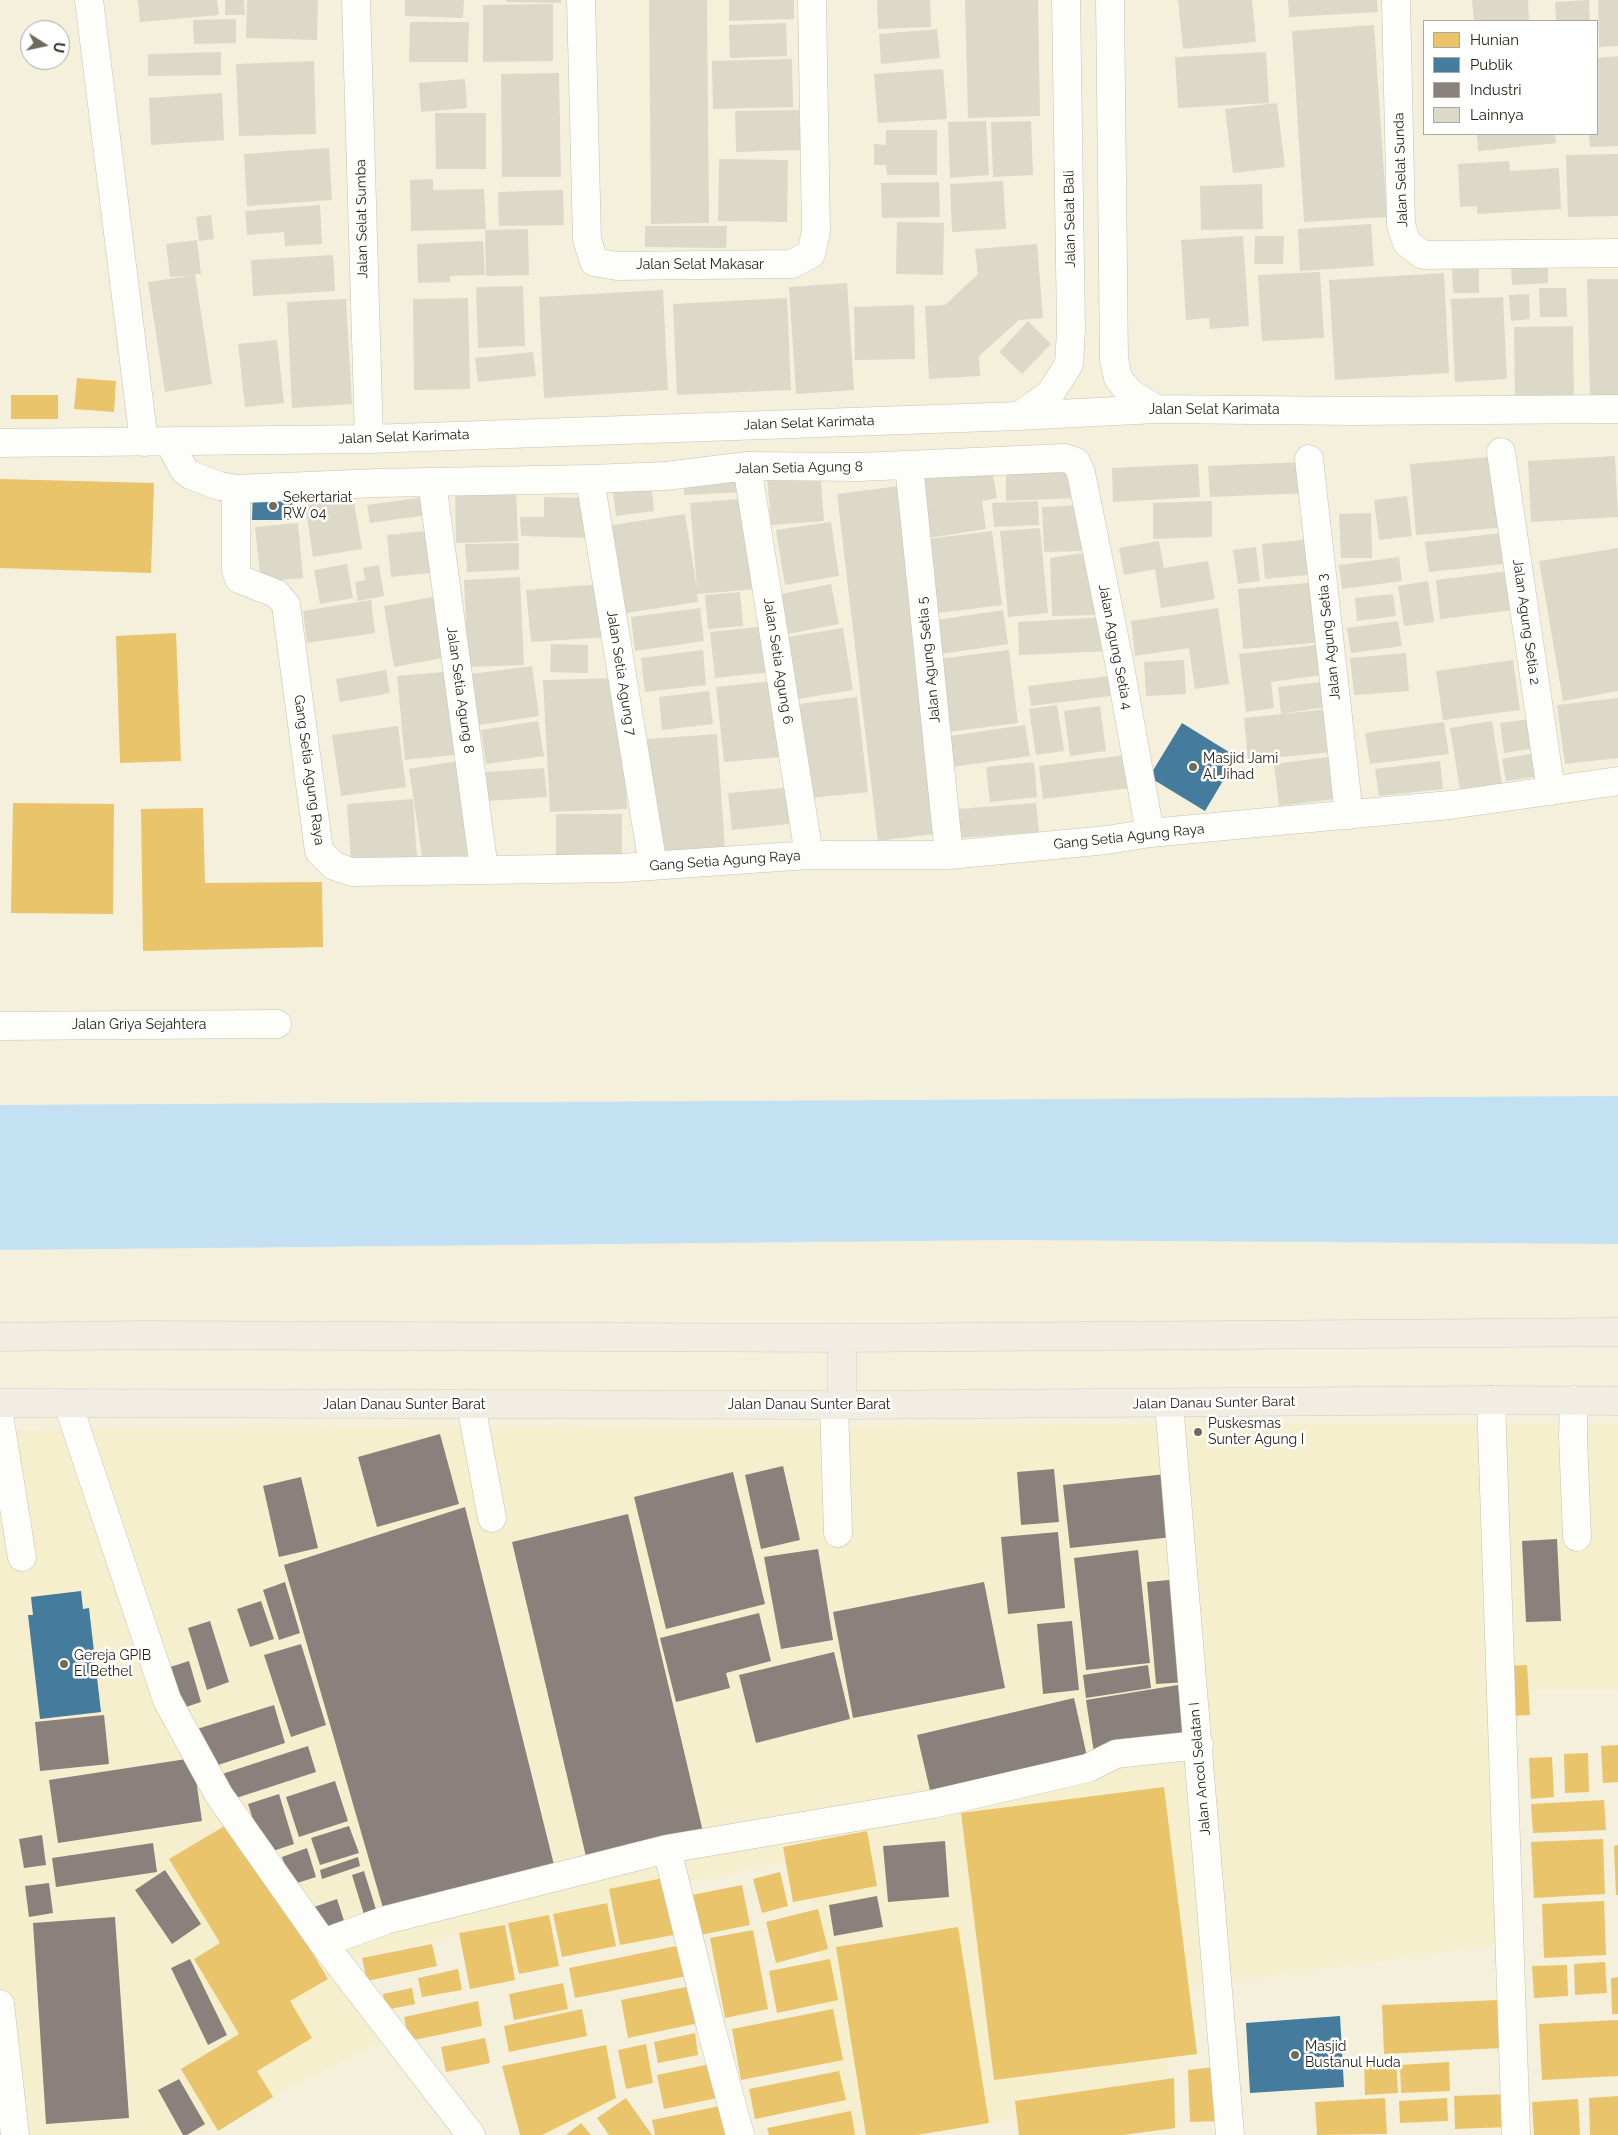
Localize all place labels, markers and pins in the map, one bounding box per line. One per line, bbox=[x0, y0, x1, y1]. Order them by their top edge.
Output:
place label: Sekertariat RW 04 bbox=[283, 490, 352, 522]
marker: Sekertariat RW 04 bbox=[267, 500, 279, 512]
place label: Masjid Jami Al Jihad bbox=[1203, 751, 1278, 784]
marker: Masjid Jami Al Jihad bbox=[1187, 761, 1199, 773]
place label: Puskesmas Sunter Agung I bbox=[1208, 1416, 1304, 1448]
marker: Puskesmas Sunter Agung I bbox=[1192, 1426, 1204, 1438]
place label: Gereja GPIB El Bethel bbox=[74, 1648, 151, 1680]
marker: Gereja GPIB El Bethel bbox=[58, 1658, 70, 1670]
place label: Masjid Bustanul Huda bbox=[1305, 2039, 1401, 2072]
marker: Masjid Bustanul Huda bbox=[1289, 2049, 1301, 2061]

